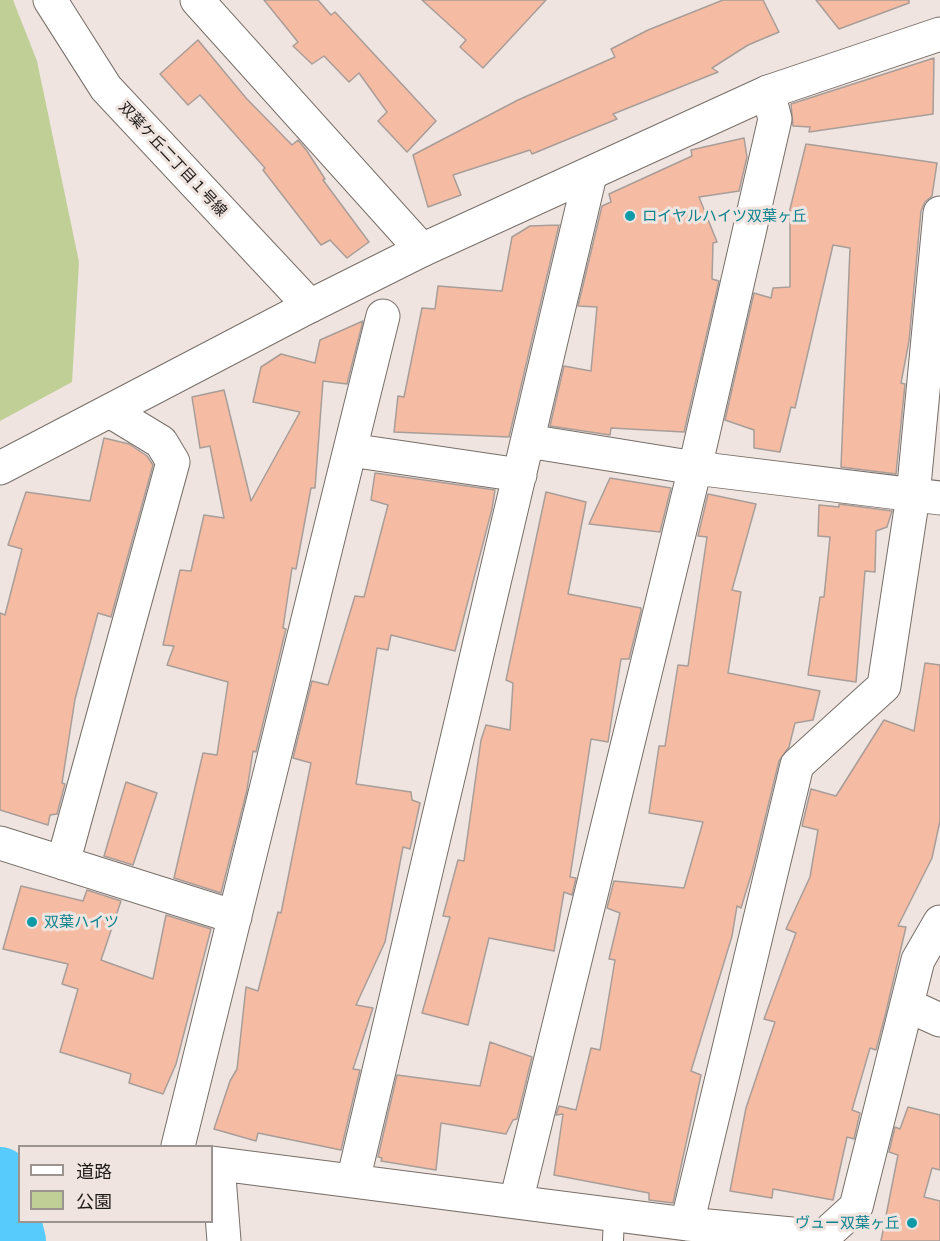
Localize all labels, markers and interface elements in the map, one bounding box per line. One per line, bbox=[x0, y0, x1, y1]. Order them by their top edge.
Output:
street label: 双葉ケ丘二丁目１号線 bbox=[115, 98, 231, 220]
place label: ロイヤルハイツ双葉ヶ丘 bbox=[642, 207, 807, 225]
marker: ロイヤルハイツ双葉ヶ丘 bbox=[623, 209, 637, 223]
place label: 双葉ハイツ bbox=[44, 913, 119, 931]
marker: 双葉ハイツ bbox=[25, 915, 39, 929]
legend bbox=[18, 1145, 213, 1223]
text: 道路 bbox=[76, 1160, 112, 1182]
text: 公園 bbox=[76, 1190, 112, 1212]
place label: ヴュー双葉ヶ丘 bbox=[795, 1214, 900, 1232]
marker: ヴュー双葉ヶ丘 bbox=[905, 1216, 919, 1230]

